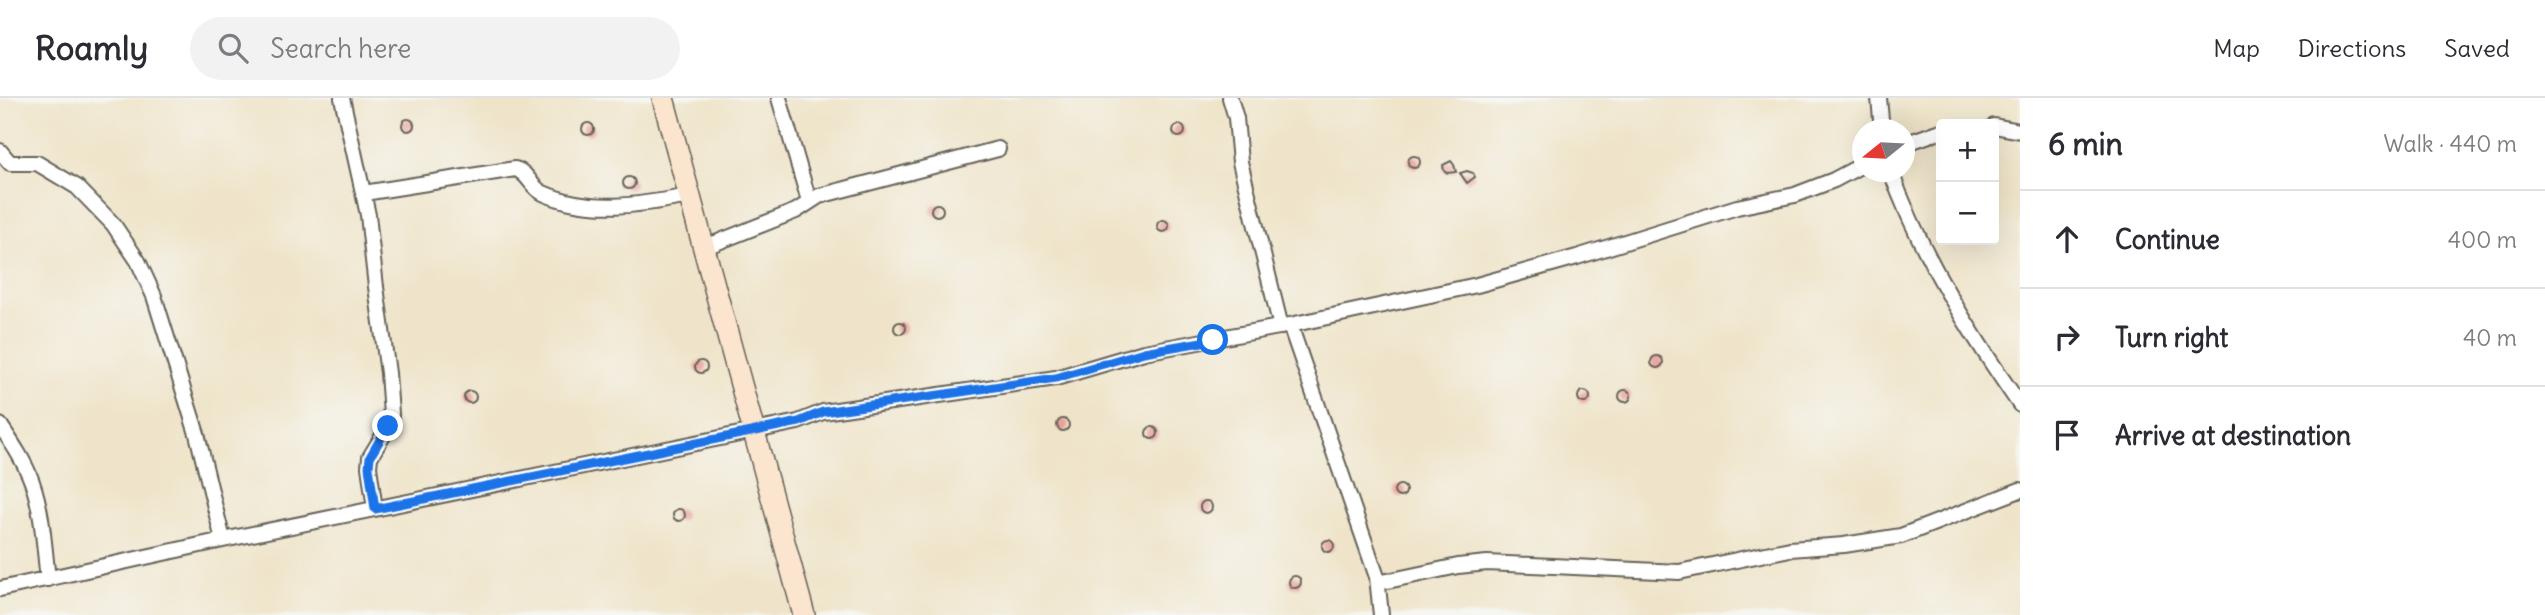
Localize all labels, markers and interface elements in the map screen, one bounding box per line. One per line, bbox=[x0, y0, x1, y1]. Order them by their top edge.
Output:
search box bbox=[190, 17, 680, 80]
text: Roamly bbox=[35, 27, 148, 69]
icon: search bbox=[214, 29, 252, 67]
text: Search here bbox=[270, 32, 411, 65]
text: Map bbox=[2213, 33, 2260, 63]
text: Directions bbox=[2298, 33, 2406, 63]
text: Saved bbox=[2444, 33, 2510, 63]
north arrow bbox=[1852, 119, 1915, 182]
map controls bbox=[1936, 119, 1999, 245]
button: + bbox=[1936, 119, 1999, 182]
text: 6 min bbox=[2048, 125, 2123, 163]
text: Walk · 440 m bbox=[2383, 129, 2517, 158]
button: − bbox=[1936, 182, 1999, 245]
icon: ahead bbox=[2048, 220, 2086, 258]
text: Continue bbox=[2115, 223, 2220, 256]
text: 400 m bbox=[2448, 225, 2517, 254]
icon: right bbox=[2048, 318, 2086, 356]
text: Turn right bbox=[2115, 321, 2228, 354]
text: 40 m bbox=[2463, 323, 2517, 352]
route start bbox=[1197, 324, 1228, 355]
route end bbox=[372, 410, 403, 441]
icon: arrive bbox=[2048, 416, 2086, 454]
text: Arrive at destination bbox=[2115, 419, 2351, 452]

